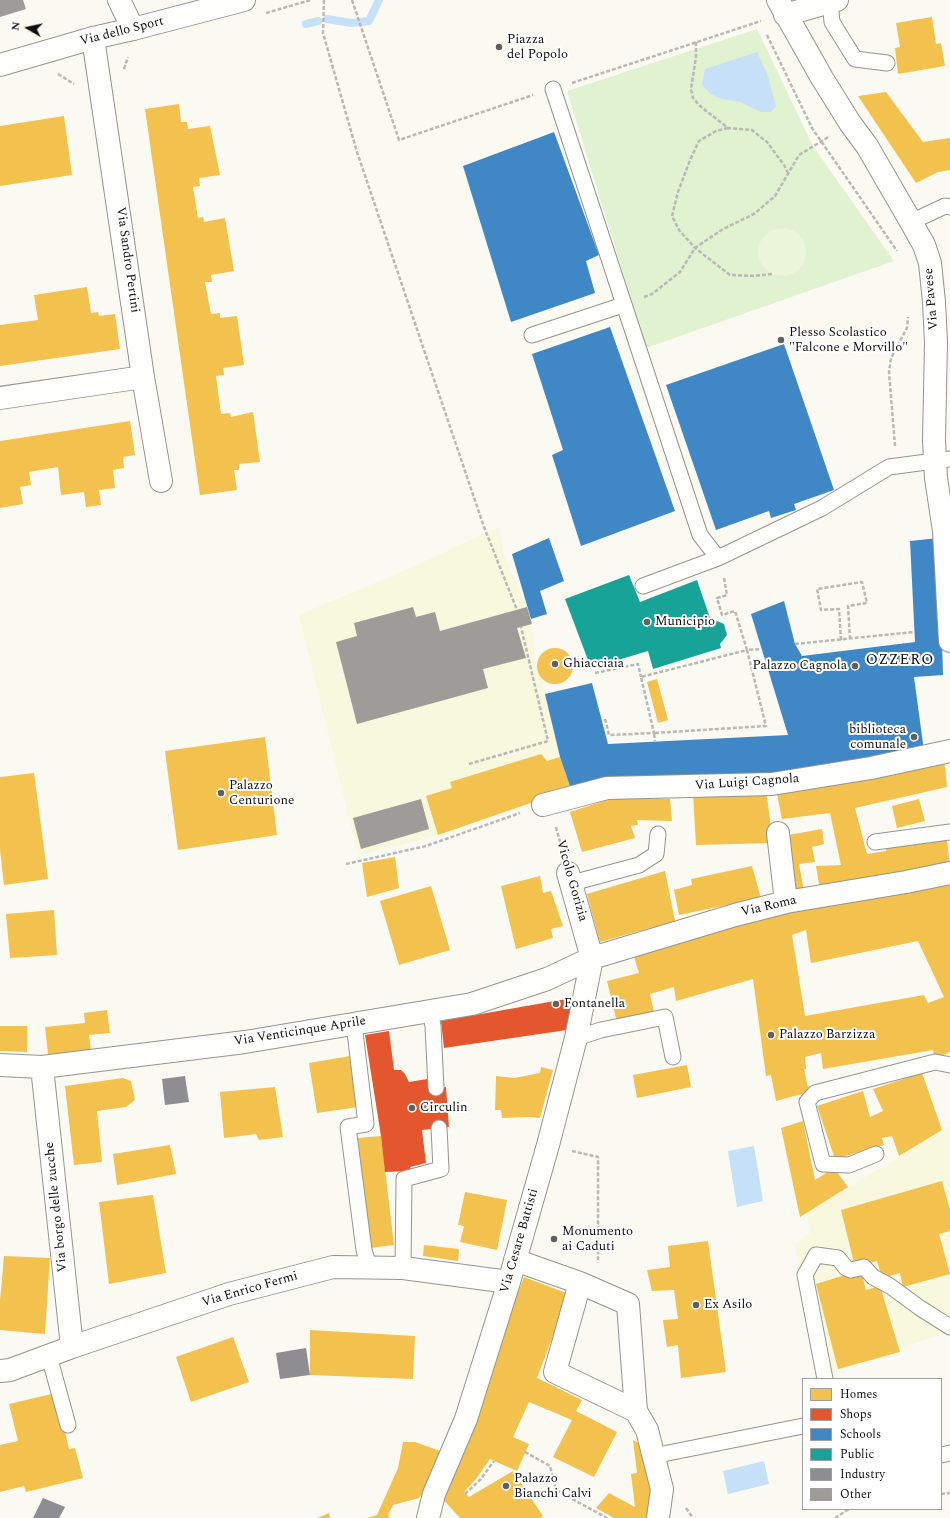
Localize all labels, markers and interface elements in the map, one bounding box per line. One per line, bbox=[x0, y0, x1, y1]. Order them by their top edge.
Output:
north arrow bbox=[8, 8, 48, 48]
street label: Via dello Sport bbox=[78, 14, 166, 50]
text: N bbox=[7, 20, 25, 32]
place label: Piazza del Popolo bbox=[507, 32, 568, 63]
marker: Piazza del Popolo bbox=[494, 42, 504, 52]
street label: Via Sandro Pertini bbox=[112, 206, 142, 314]
street label: Via Pavese bbox=[922, 267, 942, 331]
place label: Plesso Scolastico "Falcone e Morvillo" bbox=[789, 325, 908, 356]
marker: Plesso Scolastico "Falcone e Morvillo" bbox=[776, 335, 786, 345]
place label: Municipio bbox=[655, 614, 715, 630]
marker: Municipio bbox=[642, 617, 652, 627]
district label: OZZERO bbox=[866, 652, 934, 670]
place label: Ghiacciaia bbox=[563, 656, 624, 672]
place label: Palazzo Cagnola bbox=[752, 658, 847, 674]
marker: Ghiacciaia bbox=[550, 659, 560, 669]
marker: Palazzo Cagnola bbox=[850, 661, 860, 671]
place label: biblioteca comunale bbox=[849, 722, 906, 753]
marker: biblioteca comunale bbox=[909, 732, 919, 742]
street label: Via Luigi Cagnola bbox=[694, 772, 800, 794]
place label: Palazzo Centurione bbox=[229, 778, 294, 809]
marker: Palazzo Centurione bbox=[216, 788, 226, 798]
street label: Vicolo Gorizia bbox=[552, 838, 590, 924]
street label: Via Roma bbox=[740, 893, 798, 921]
place label: Fontanella bbox=[564, 996, 625, 1012]
marker: Fontanella bbox=[551, 999, 561, 1009]
street label: Via Venticinque Aprile bbox=[233, 1014, 367, 1050]
place label: Palazzo Barzizza bbox=[779, 1027, 875, 1043]
marker: Palazzo Barzizza bbox=[766, 1030, 776, 1040]
place label: Circulin bbox=[420, 1100, 468, 1116]
marker: Circulin bbox=[407, 1103, 417, 1113]
street label: Via borgo delle zucche bbox=[42, 1141, 72, 1273]
street label: Via Cesare Battisti bbox=[498, 1187, 542, 1295]
place label: Monumento ai Caduti bbox=[562, 1224, 633, 1255]
marker: Monumento ai Caduti bbox=[549, 1234, 559, 1244]
street label: Via Enrico Fermi bbox=[200, 1269, 300, 1311]
place label: Ex Asilo bbox=[704, 1297, 752, 1313]
marker: Ex Asilo bbox=[691, 1300, 701, 1310]
legend bbox=[802, 1378, 942, 1510]
text: Homes bbox=[840, 1385, 878, 1404]
text: Shops bbox=[840, 1405, 872, 1424]
text: Schools bbox=[840, 1425, 881, 1444]
text: Public bbox=[840, 1445, 874, 1464]
text: Industry bbox=[840, 1465, 885, 1484]
place label: Palazzo Bianchi Calvi bbox=[514, 1471, 591, 1502]
marker: Palazzo Bianchi Calvi bbox=[501, 1481, 511, 1491]
text: Other bbox=[840, 1485, 872, 1504]

